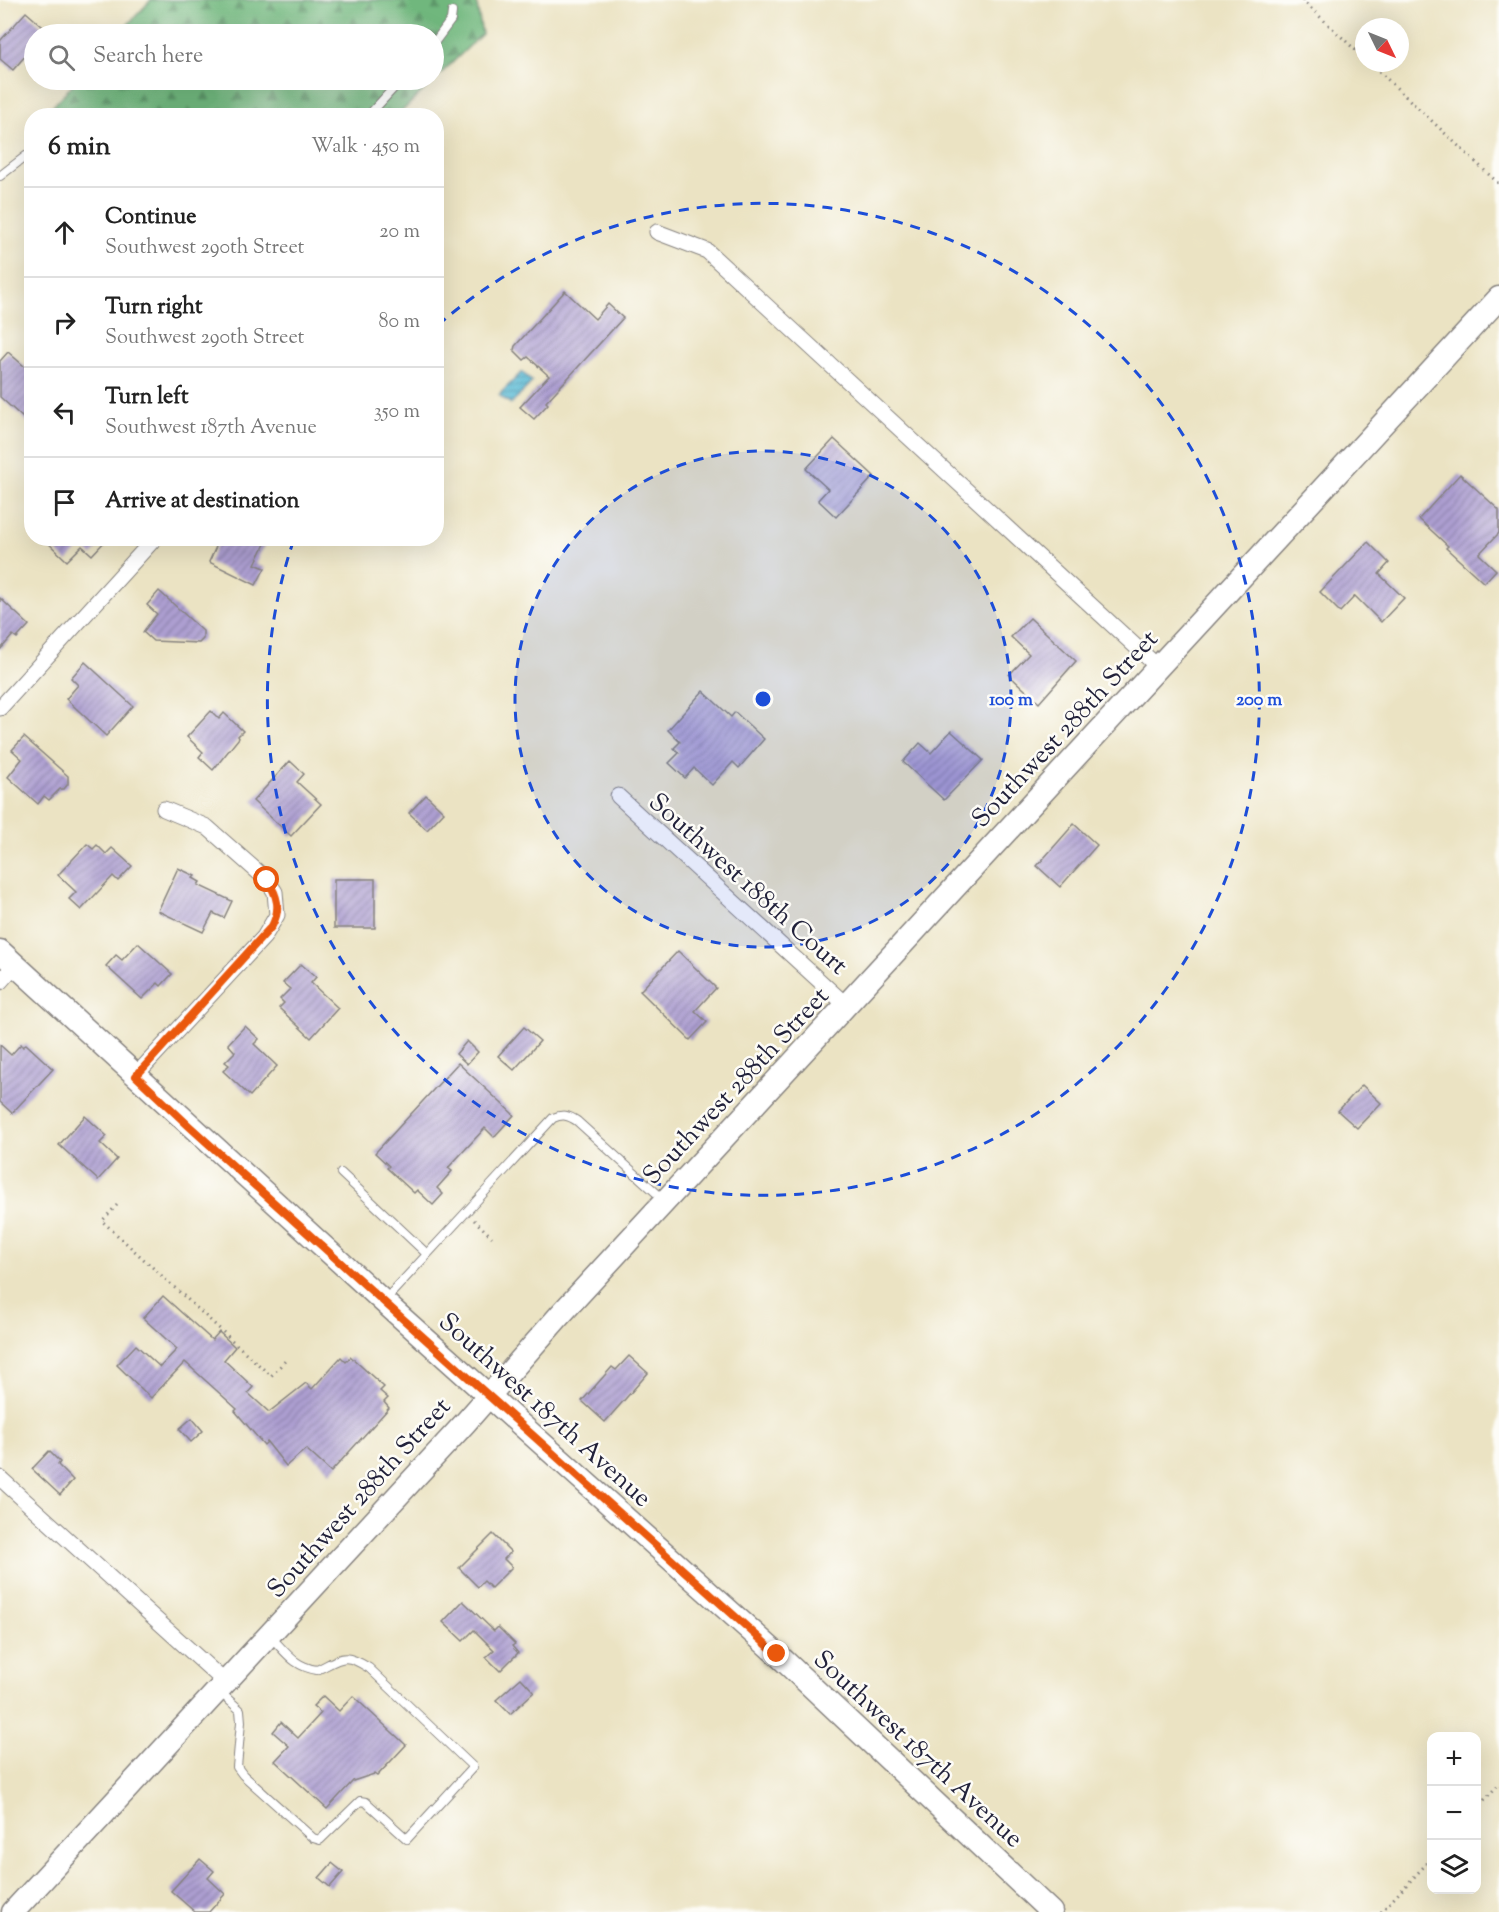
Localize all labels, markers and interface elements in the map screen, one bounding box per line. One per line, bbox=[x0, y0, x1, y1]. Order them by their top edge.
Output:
north arrow bbox=[1355, 18, 1409, 72]
search box bbox=[24, 24, 444, 90]
icon: search bbox=[45, 41, 78, 74]
text: Search here bbox=[93, 41, 203, 73]
text: 6 min bbox=[48, 129, 111, 166]
text: Walk · 450 m bbox=[311, 133, 420, 162]
text: Continue bbox=[105, 202, 196, 234]
icon: ahead bbox=[48, 216, 81, 249]
text: 20 m bbox=[379, 218, 420, 247]
text: Southwest 290th Street bbox=[105, 234, 304, 263]
text: Turn right bbox=[105, 292, 202, 324]
icon: right bbox=[48, 306, 81, 339]
text: 80 m bbox=[379, 308, 420, 337]
text: Southwest 290th Street bbox=[105, 324, 304, 353]
text: Turn left bbox=[105, 382, 188, 414]
icon: left bbox=[48, 396, 81, 429]
text: 350 m bbox=[374, 398, 420, 427]
text: Southwest 187th Avenue bbox=[105, 414, 317, 443]
icon: arrive bbox=[48, 486, 81, 519]
text: Arrive at destination bbox=[105, 486, 300, 518]
street label: Southwest 288th Street bbox=[964, 622, 1168, 837]
text: 100 m bbox=[989, 688, 1033, 714]
text: 200 m bbox=[1236, 688, 1282, 714]
centre of rings bbox=[753, 689, 773, 709]
street label: Southwest 188th Court bbox=[640, 785, 855, 985]
route start bbox=[253, 866, 279, 892]
street label: Southwest 288th Street bbox=[635, 979, 839, 1194]
street label: Southwest 187th Avenue bbox=[430, 1305, 659, 1517]
street label: Southwest 288th Street bbox=[259, 1390, 460, 1607]
route end bbox=[763, 1640, 789, 1666]
street label: Southwest 187th Avenue bbox=[804, 1642, 1031, 1857]
map controls bbox=[1427, 1732, 1481, 1894]
button: + bbox=[1427, 1732, 1481, 1786]
button: − bbox=[1427, 1786, 1481, 1840]
button: layers bbox=[1427, 1840, 1481, 1894]

